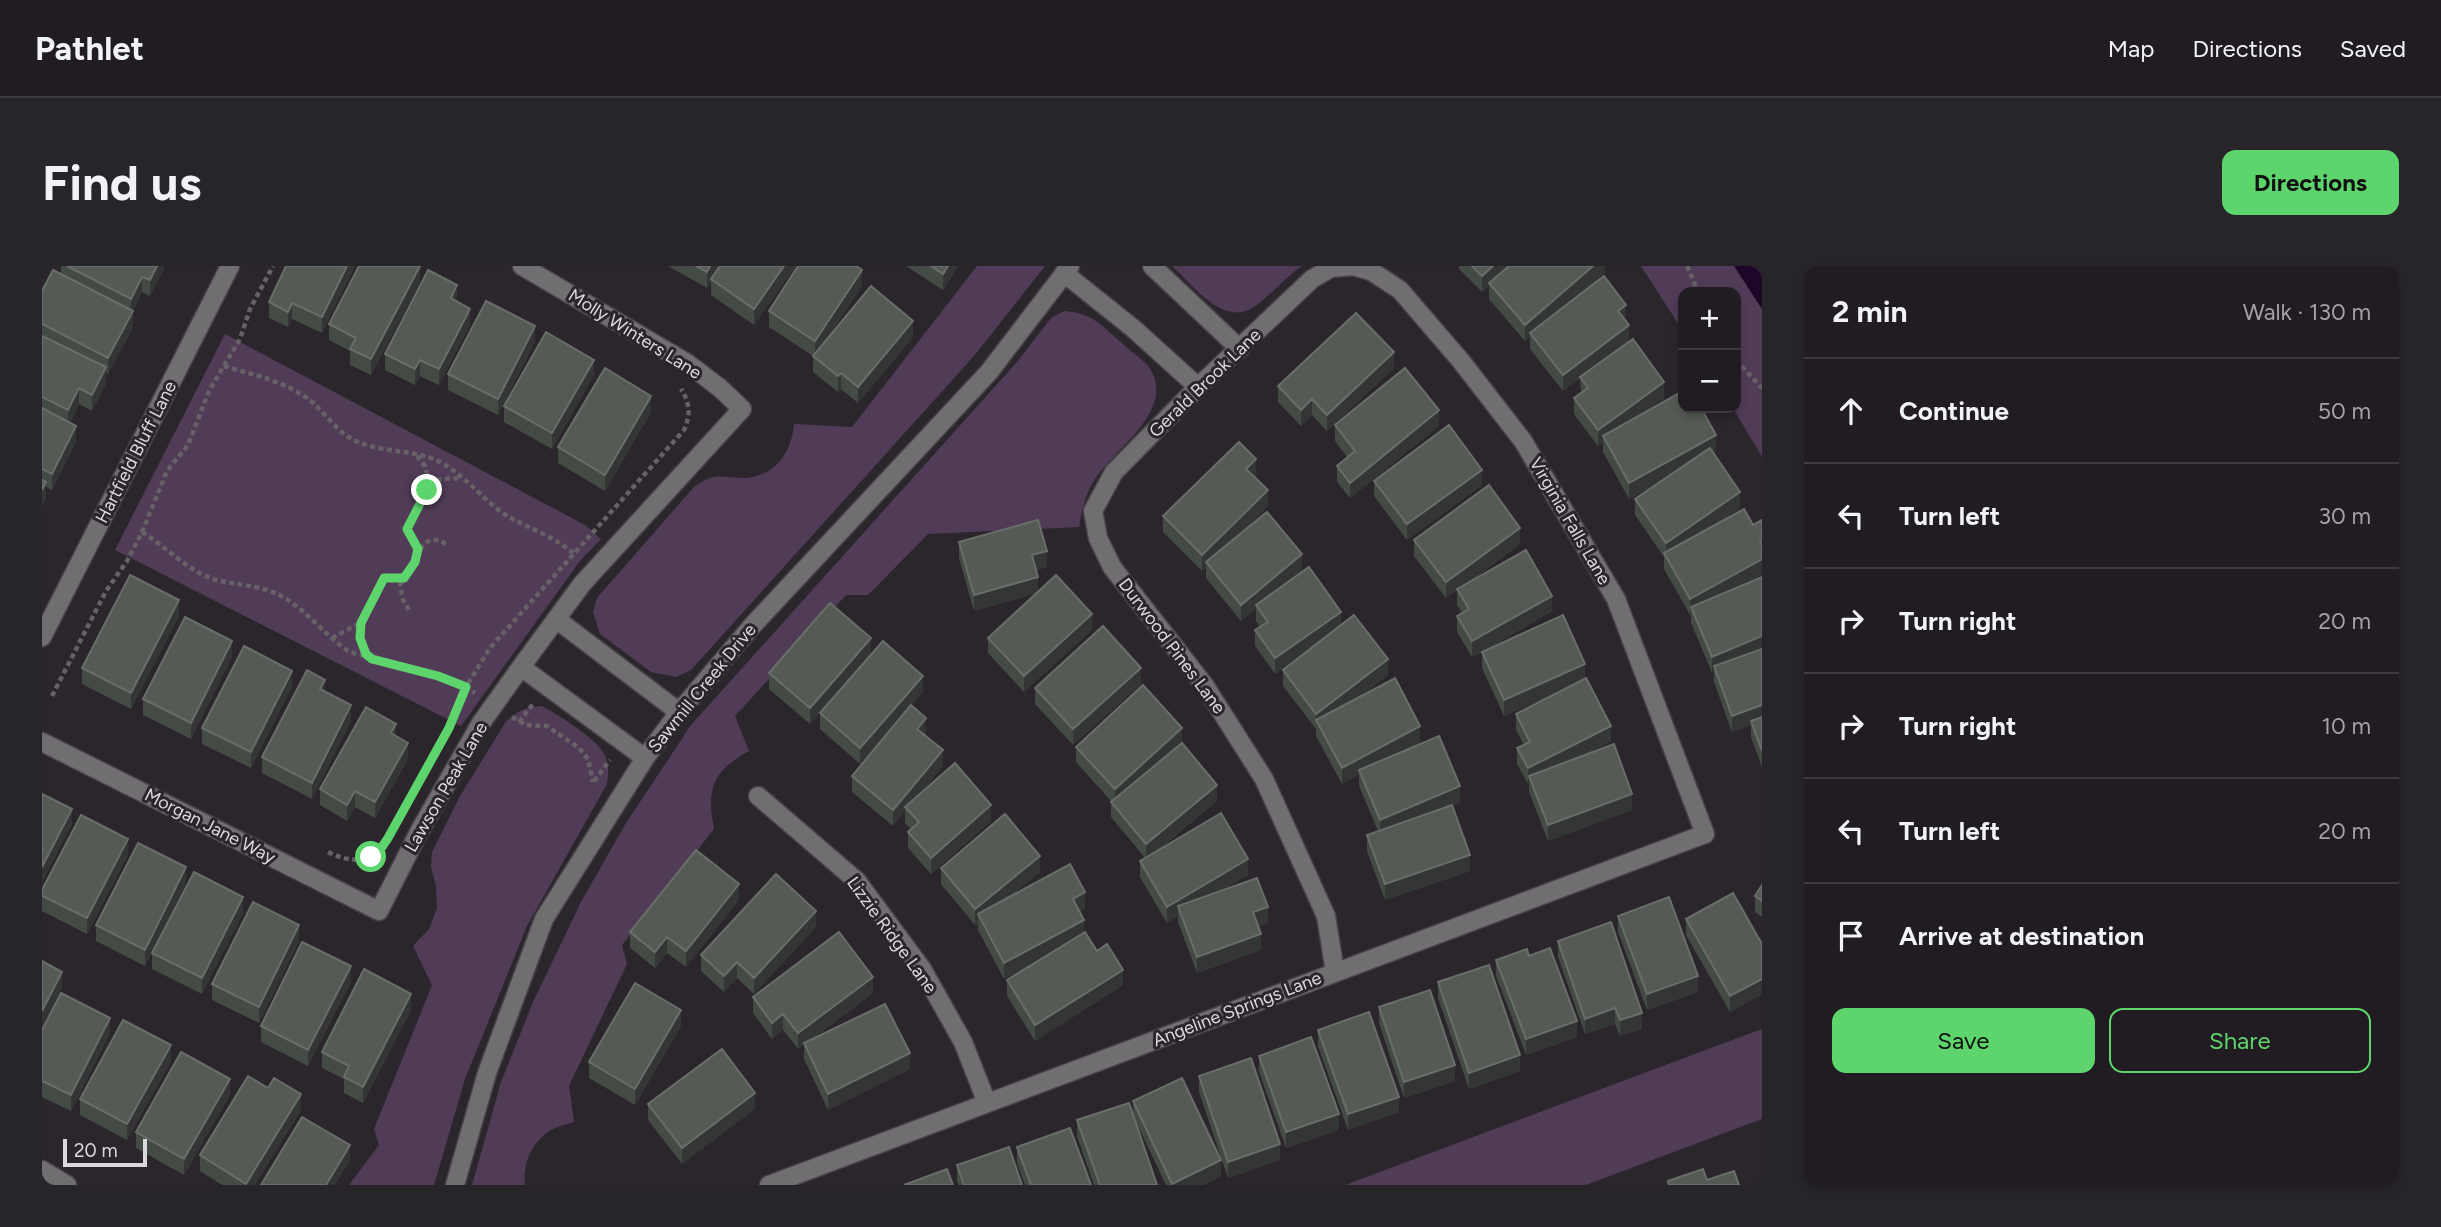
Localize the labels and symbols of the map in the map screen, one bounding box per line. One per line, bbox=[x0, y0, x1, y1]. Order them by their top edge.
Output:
street label: Molly Winters Lane bbox=[564, 284, 706, 384]
street label: Gerald Brook Lane bbox=[1144, 324, 1266, 442]
street label: Hartfield Bluff Lane bbox=[91, 377, 181, 527]
street label: Virginia Falls Lane bbox=[1525, 453, 1615, 589]
route end bbox=[411, 474, 442, 505]
street label: Durwood Pines Lane bbox=[1114, 574, 1230, 718]
street label: Sawmill Creek Drive bbox=[643, 619, 761, 757]
street label: Lawson Peak Lane bbox=[400, 718, 492, 856]
street label: Morgan Jane Way bbox=[141, 784, 280, 869]
route start bbox=[355, 841, 386, 872]
street label: Lizzie Ridge Lane bbox=[842, 872, 942, 998]
street label: Angeline Springs Lane bbox=[1150, 967, 1325, 1051]
scale bar bbox=[63, 1136, 147, 1168]

